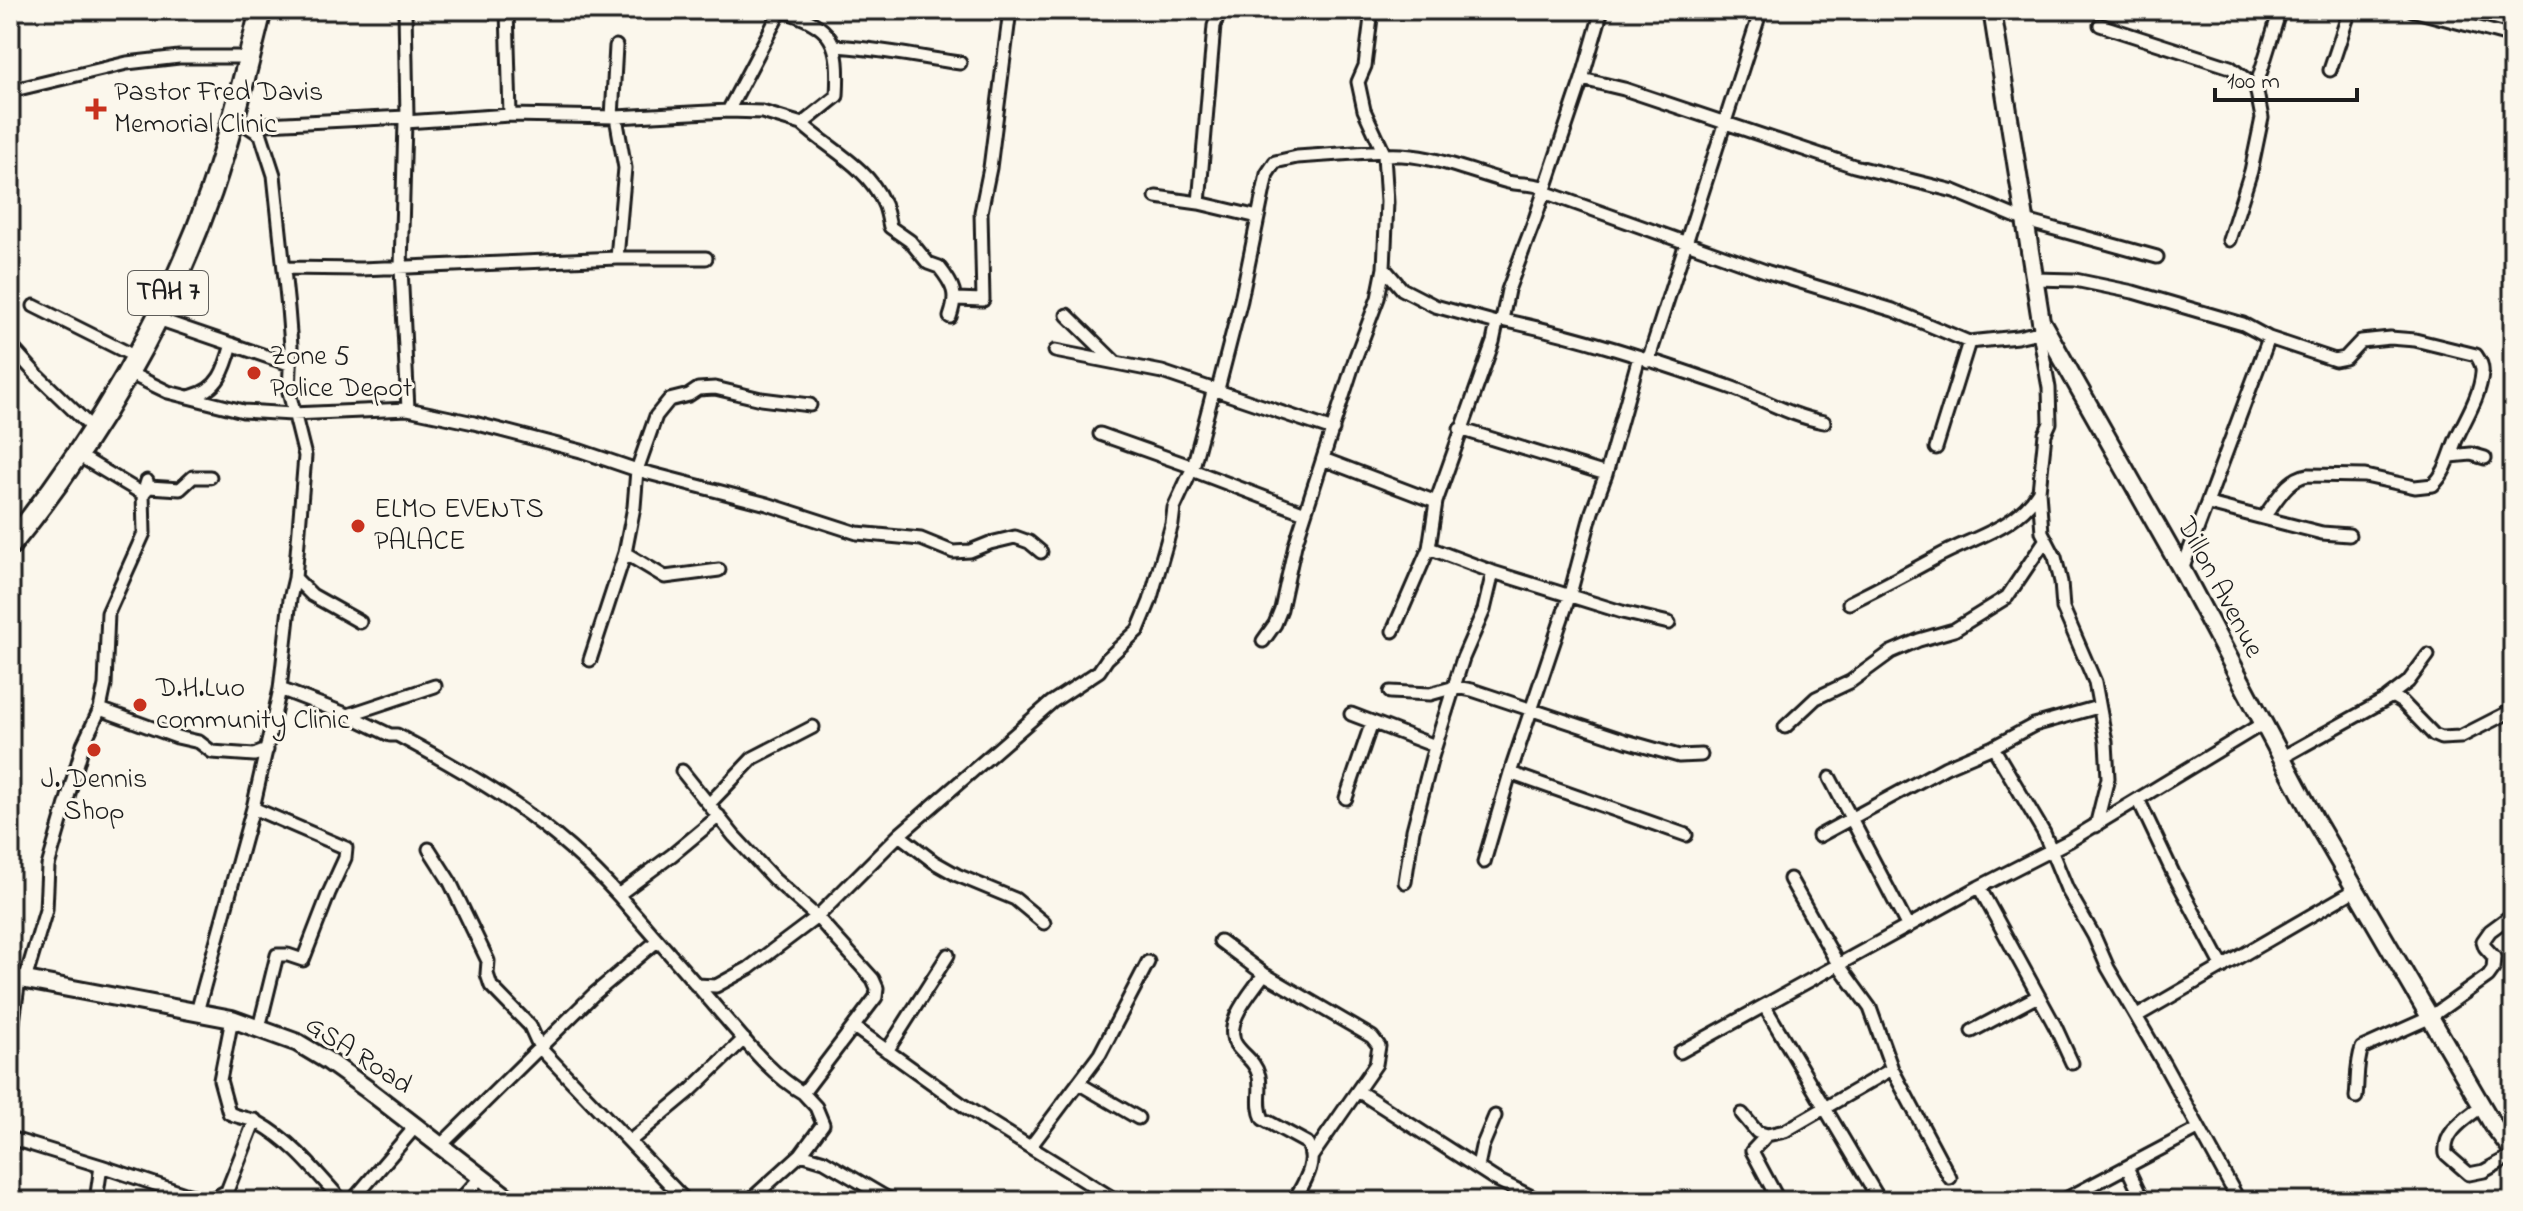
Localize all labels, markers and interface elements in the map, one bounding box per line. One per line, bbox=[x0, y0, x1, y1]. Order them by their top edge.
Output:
scale bar bbox=[2215, 52, 2357, 102]
text: 100 m bbox=[2227, 65, 2280, 100]
place label: Pastor Fred Davis Memorial Clinic bbox=[114, 73, 323, 146]
marker: Pastor Fred Davis Memorial Clinic bbox=[85, 98, 107, 120]
road number: TAH 7 bbox=[128, 271, 208, 315]
place label: Zone 5 Police Depot bbox=[270, 337, 412, 410]
marker: Zone 5 Police Depot bbox=[245, 364, 263, 382]
place label: ELMO EVENTS PALACE bbox=[374, 490, 544, 563]
street label: Dillon Avenue bbox=[2164, 509, 2273, 666]
marker: ELMO EVENTS PALACE bbox=[349, 517, 367, 535]
place label: D.H.Luo community Clinic bbox=[155, 669, 350, 742]
marker: D.H.Luo community Clinic bbox=[131, 696, 149, 714]
marker: J. Dennis Shop bbox=[85, 741, 103, 759]
place label: J. Dennis Shop bbox=[41, 760, 147, 833]
street label: GSA Road bbox=[296, 1006, 420, 1106]

